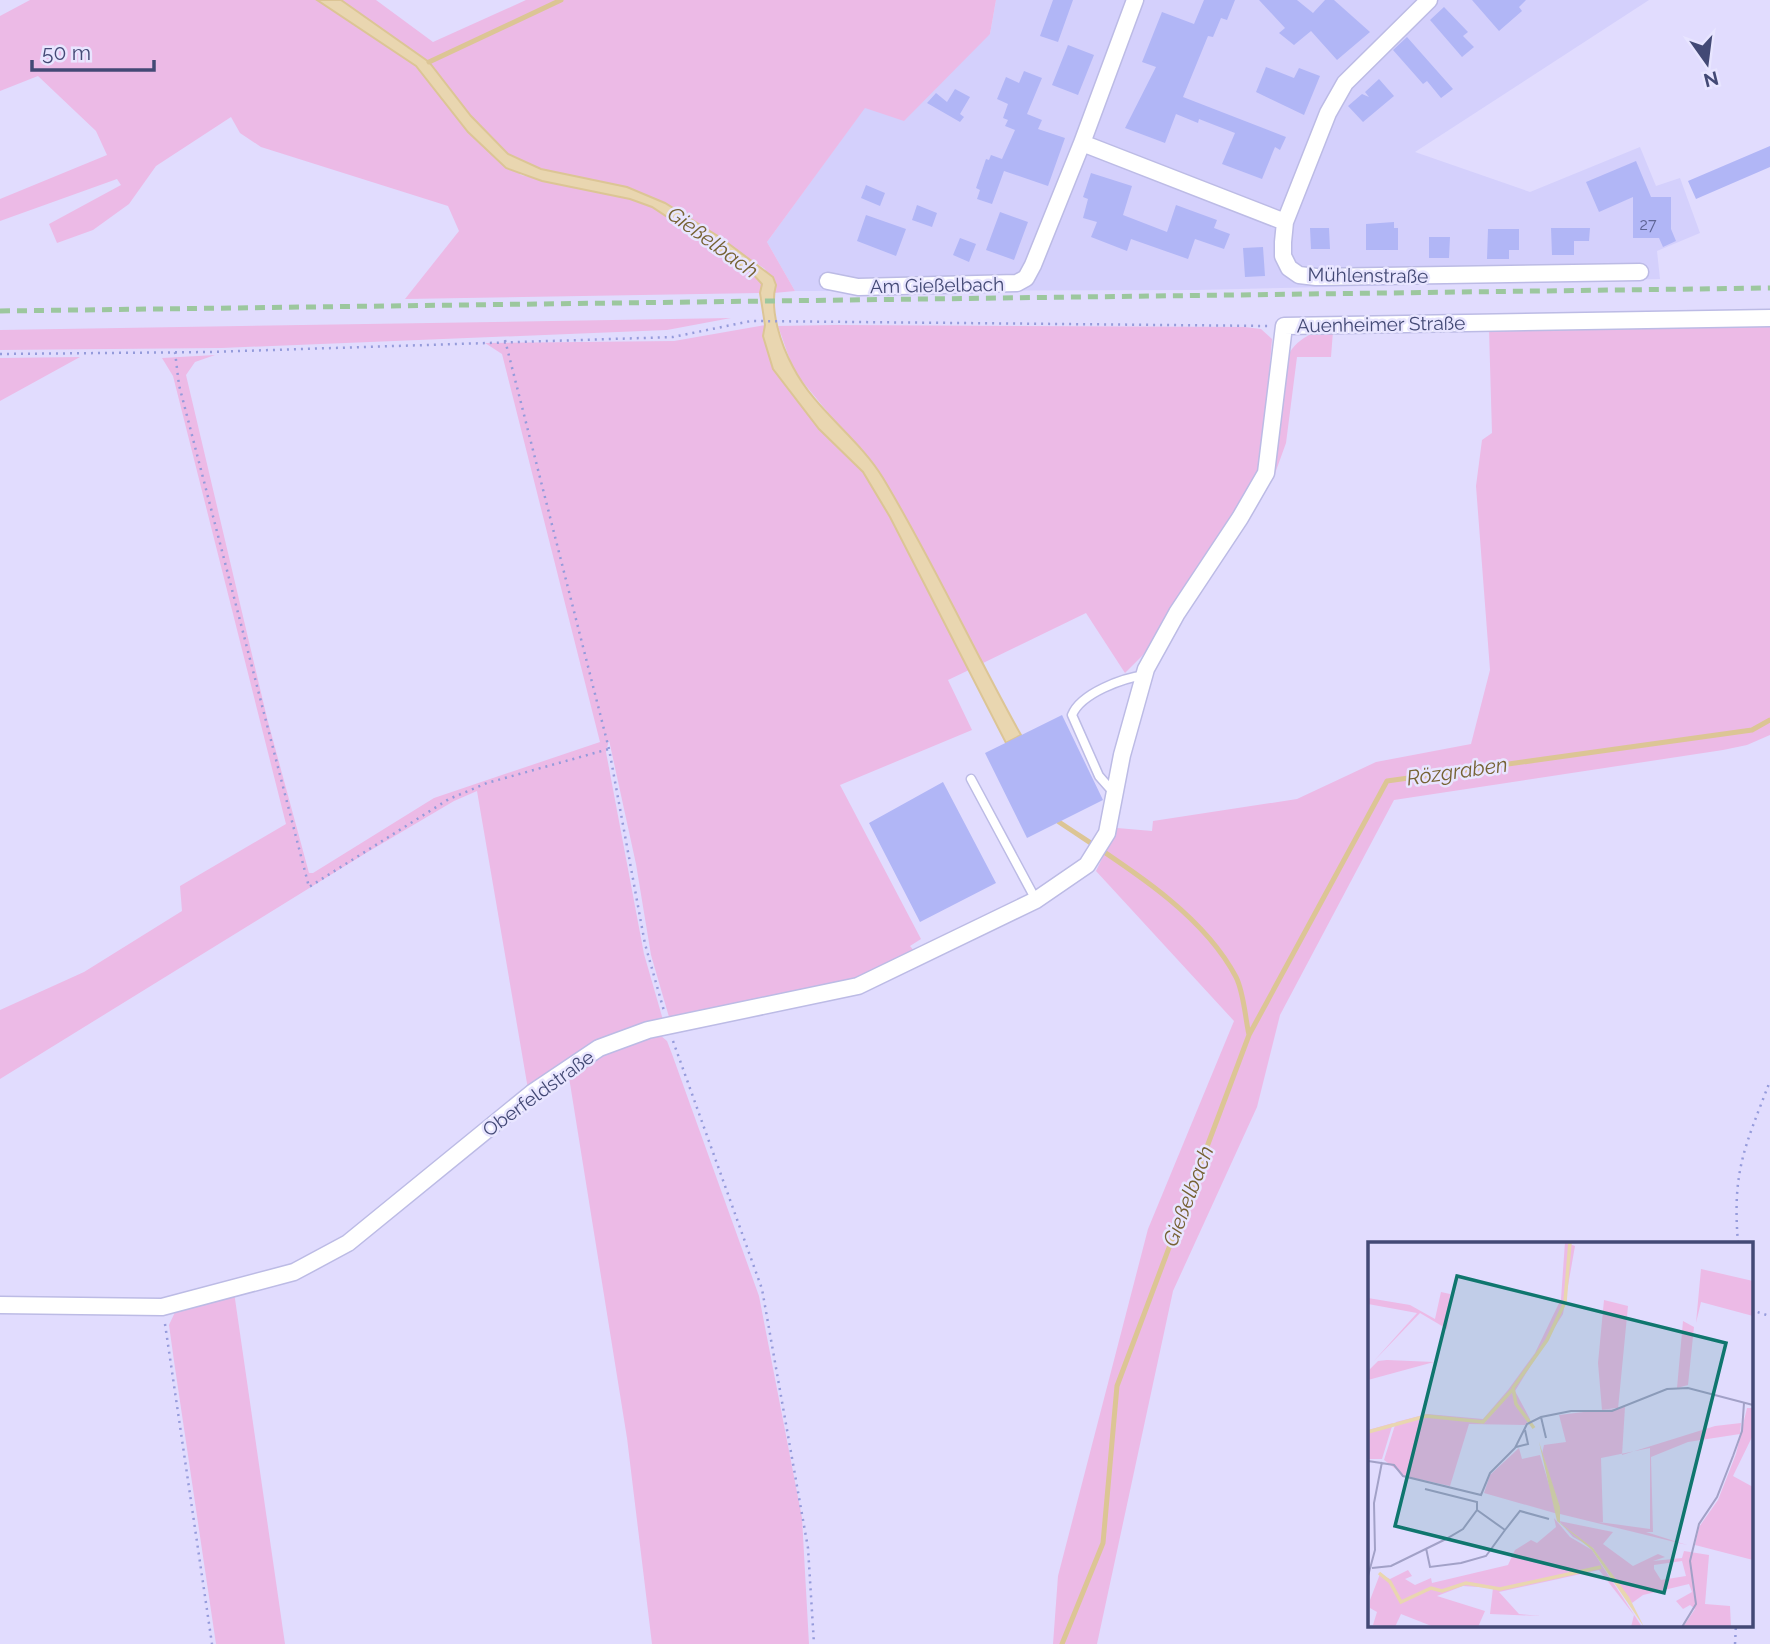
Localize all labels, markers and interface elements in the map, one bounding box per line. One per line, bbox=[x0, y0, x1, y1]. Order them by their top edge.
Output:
scale bar bbox=[32, 28, 154, 72]
north arrow bbox=[1672, 28, 1742, 98]
text: 50 m bbox=[42, 40, 91, 65]
text: N bbox=[1701, 67, 1721, 92]
water label: Gießelbach bbox=[663, 201, 763, 283]
house number: 27 bbox=[1640, 215, 1657, 234]
street label: Mühlenstraße bbox=[1308, 263, 1428, 287]
street label: Am Gießelbach bbox=[870, 273, 1004, 297]
street label: Auenheimer Straße bbox=[1297, 312, 1465, 336]
water label: Rözgraben bbox=[1405, 752, 1509, 790]
street label: Oberfeldstraße bbox=[478, 1045, 598, 1141]
water label: Gießelbach bbox=[1157, 1142, 1219, 1250]
inset map bbox=[1368, 1242, 1752, 1626]

